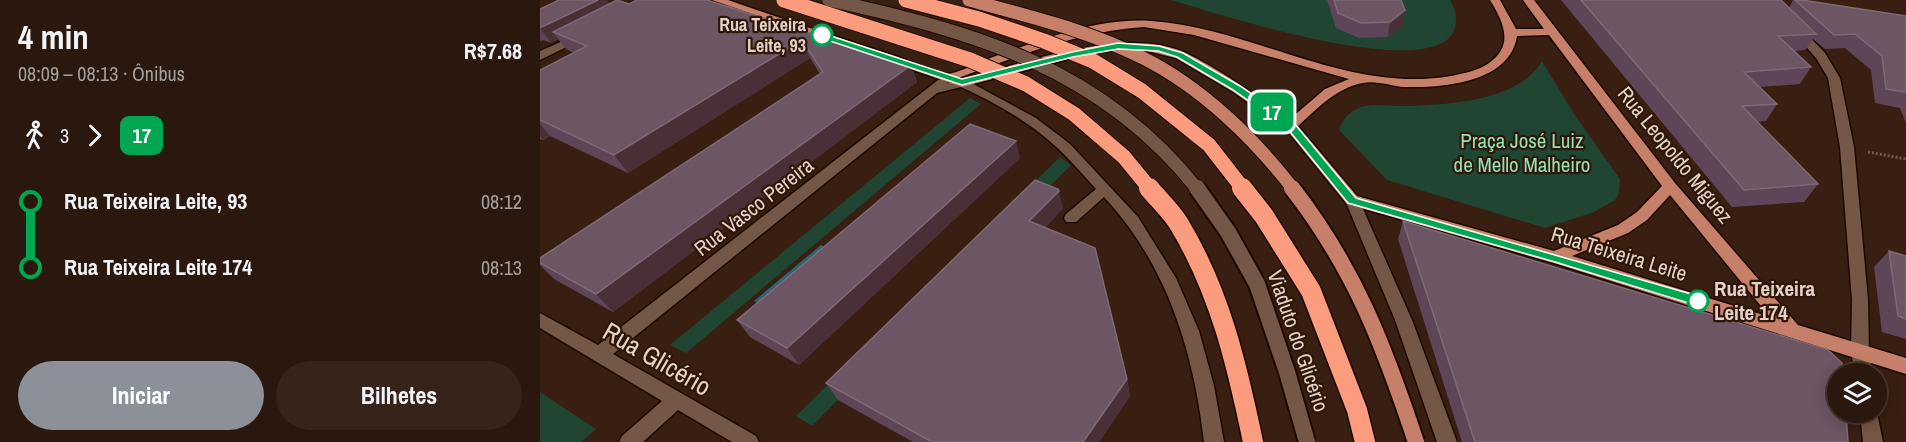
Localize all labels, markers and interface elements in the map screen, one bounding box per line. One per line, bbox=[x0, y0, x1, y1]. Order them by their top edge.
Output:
place label: Rua Teixeira Leite, 93 bbox=[719, 12, 807, 58]
text: 4 min bbox=[18, 15, 89, 59]
marker: Rua Teixeira Leite, 93 bbox=[811, 24, 833, 46]
text: R$7.68 bbox=[464, 36, 522, 66]
text: 08:09 – 08:13 · Ônibus bbox=[18, 60, 185, 87]
street label: Rua Leopoldo Miguez bbox=[1611, 80, 1740, 230]
line badge: 17 bbox=[1245, 92, 1299, 132]
text: 17 bbox=[1262, 98, 1282, 127]
icon: walk bbox=[18, 119, 51, 152]
icon: forward bbox=[78, 119, 111, 152]
text: 17 bbox=[132, 121, 151, 150]
text: 3 bbox=[60, 122, 69, 149]
park label: Praça José Luiz de Mello Malheiro bbox=[1454, 126, 1590, 179]
street label: Rua Vasco Pereira bbox=[688, 151, 820, 262]
text: Rua Teixeira Leite, 93 bbox=[64, 186, 247, 216]
text: 08:12 bbox=[481, 188, 522, 215]
street label: Rua Teixeira Leite bbox=[1548, 219, 1691, 288]
text: Rua Teixeira Leite 174 bbox=[64, 252, 252, 282]
text: 08:13 bbox=[481, 254, 522, 281]
street label: Viaduto do Glicério bbox=[1261, 266, 1336, 416]
place label: Rua Teixeira Leite 174 bbox=[1714, 274, 1816, 327]
marker: Rua Teixeira Leite 174 bbox=[1687, 290, 1709, 312]
street label: Rua Glicério bbox=[597, 313, 718, 404]
button: Iniciar bbox=[18, 361, 264, 430]
button: Bilhetes bbox=[276, 361, 522, 430]
map controls bbox=[1827, 363, 1887, 423]
button: layers bbox=[1827, 363, 1887, 423]

